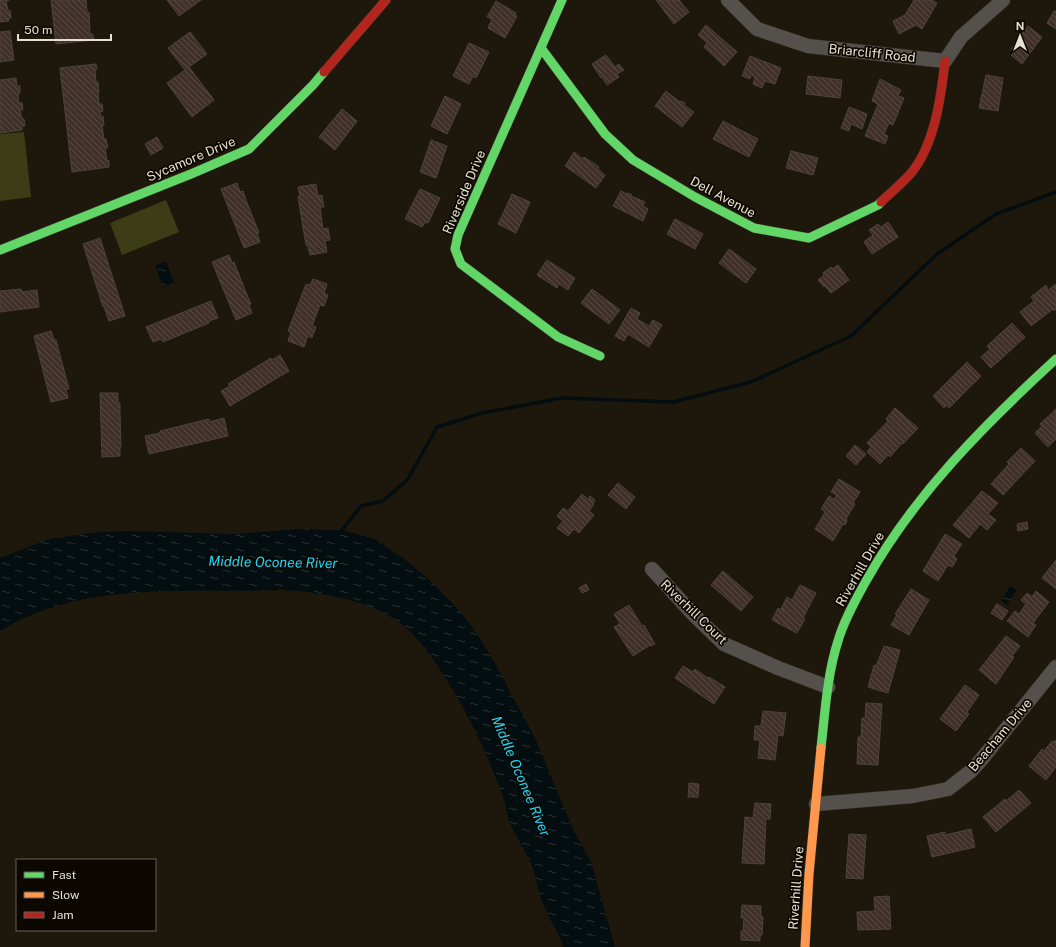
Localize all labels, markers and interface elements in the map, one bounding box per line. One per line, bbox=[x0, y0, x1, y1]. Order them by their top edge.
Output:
scale bar bbox=[18, 16, 111, 42]
north arrow bbox=[1000, 16, 1040, 56]
text: N bbox=[1016, 20, 1024, 32]
text: 50 m bbox=[24, 23, 52, 37]
street label: Briarcliff Road bbox=[828, 41, 916, 65]
street label: Sycamore Drive bbox=[144, 134, 238, 184]
street label: Riverside Drive bbox=[440, 148, 488, 236]
street label: Dell Avenue bbox=[688, 174, 758, 220]
street label: Riverhill Drive bbox=[833, 529, 887, 609]
water label: Middle Oconee River bbox=[208, 553, 339, 571]
street label: Riverhill Court bbox=[658, 577, 730, 647]
street label: Beacham Drive bbox=[965, 696, 1035, 774]
water label: Middle Oconee River bbox=[488, 713, 554, 839]
street label: Riverhill Drive bbox=[786, 846, 806, 930]
legend bbox=[16, 859, 156, 931]
text: Fast bbox=[52, 868, 77, 882]
text: Slow bbox=[52, 888, 80, 902]
text: Jam bbox=[52, 908, 74, 922]

